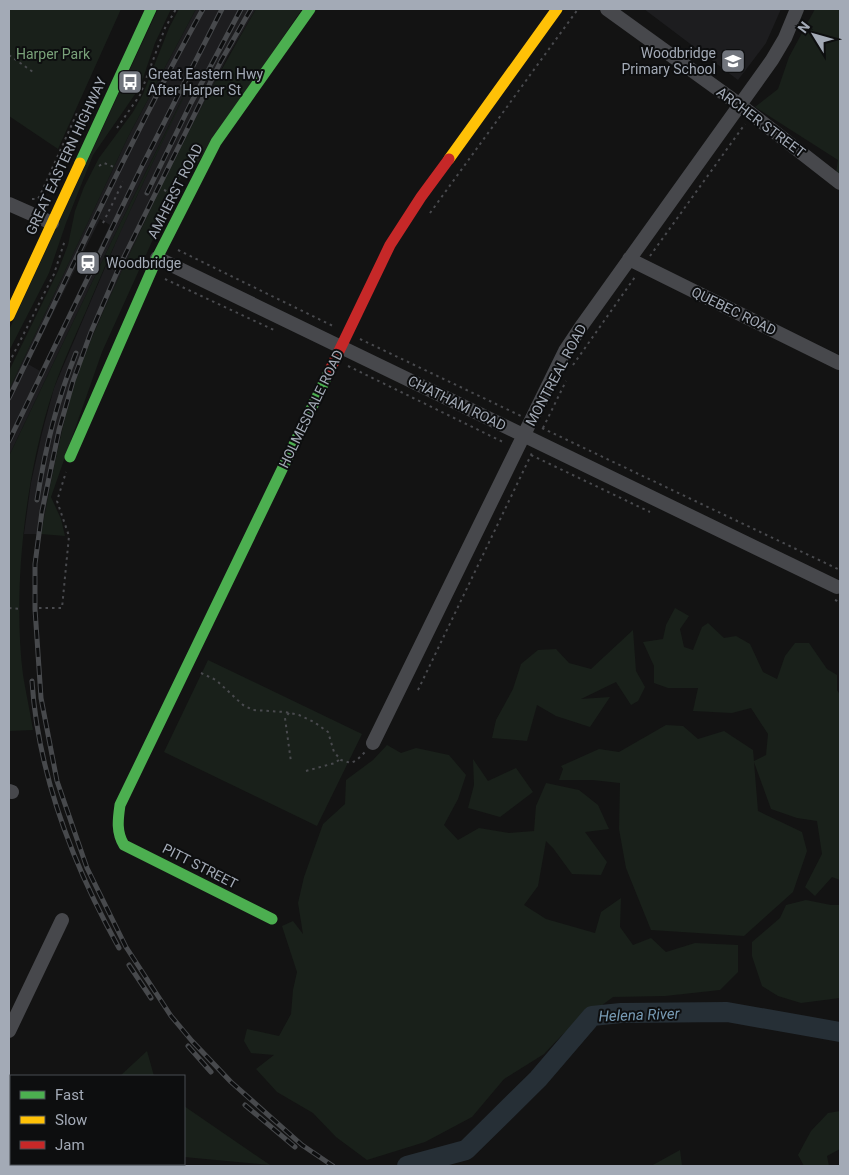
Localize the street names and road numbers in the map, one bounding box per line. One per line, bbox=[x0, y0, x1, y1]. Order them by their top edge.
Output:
street label: GREAT EASTERN HIGHWAY bbox=[22, 74, 110, 237]
street label: ARCHER STREET bbox=[714, 84, 809, 161]
street label: AMHERST ROAD bbox=[144, 141, 206, 241]
street label: QUEBEC ROAD bbox=[689, 284, 779, 338]
street label: MONTREAL ROAD bbox=[522, 321, 590, 429]
street label: HOLMESDALE ROAD bbox=[275, 347, 347, 471]
street label: CHATHAM ROAD bbox=[405, 372, 509, 434]
street label: PITT STREET bbox=[160, 840, 241, 892]

